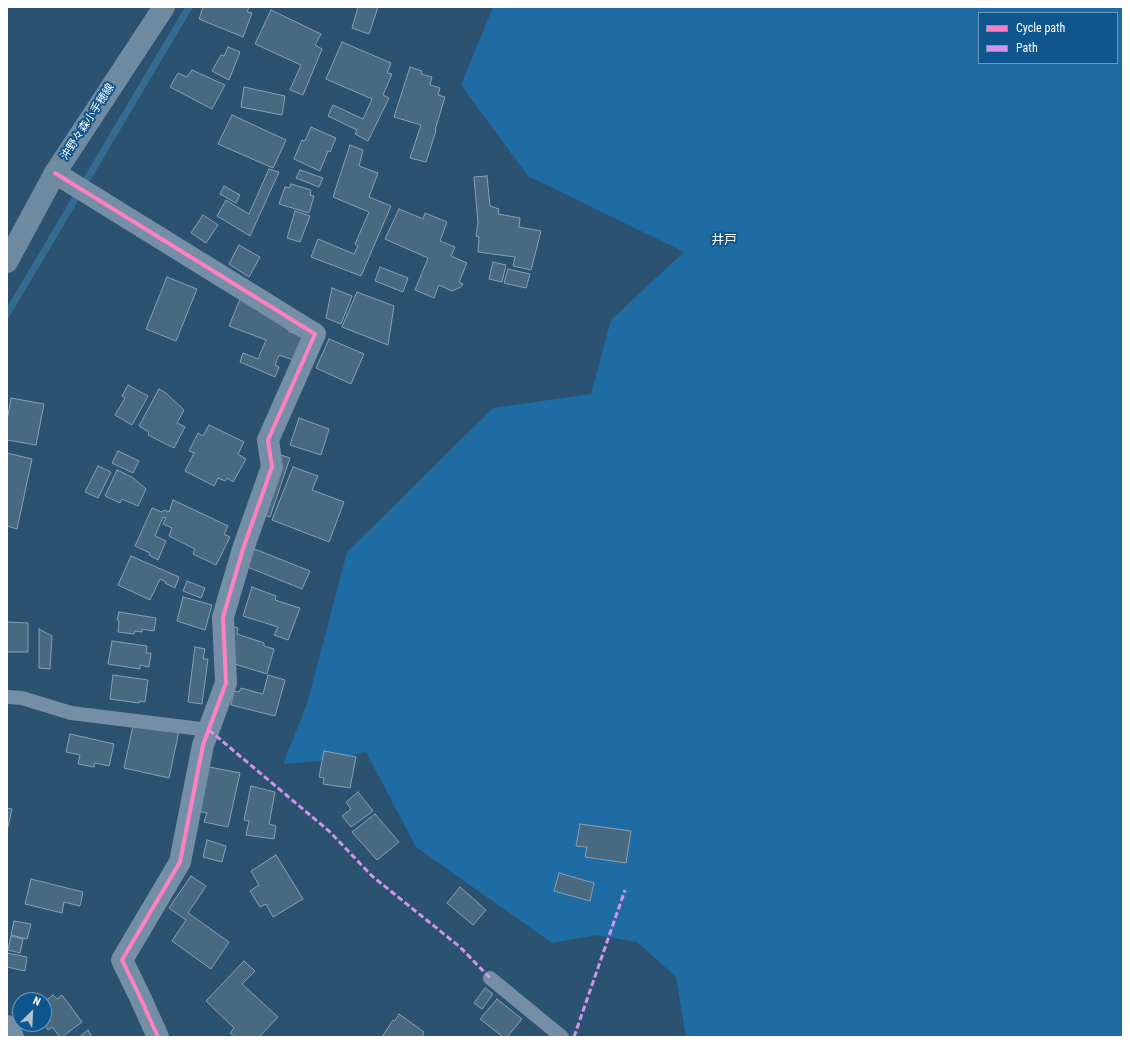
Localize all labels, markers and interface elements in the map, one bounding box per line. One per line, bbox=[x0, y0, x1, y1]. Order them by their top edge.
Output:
legend bbox=[978, 12, 1118, 64]
text: Cycle path bbox=[1016, 21, 1065, 35]
text: Path bbox=[1016, 41, 1038, 55]
street label: 沖野々森小手穂線 bbox=[59, 82, 117, 162]
district label: 井戸 bbox=[711, 233, 737, 249]
north arrow bbox=[12, 992, 52, 1032]
text: N bbox=[31, 994, 42, 1009]

